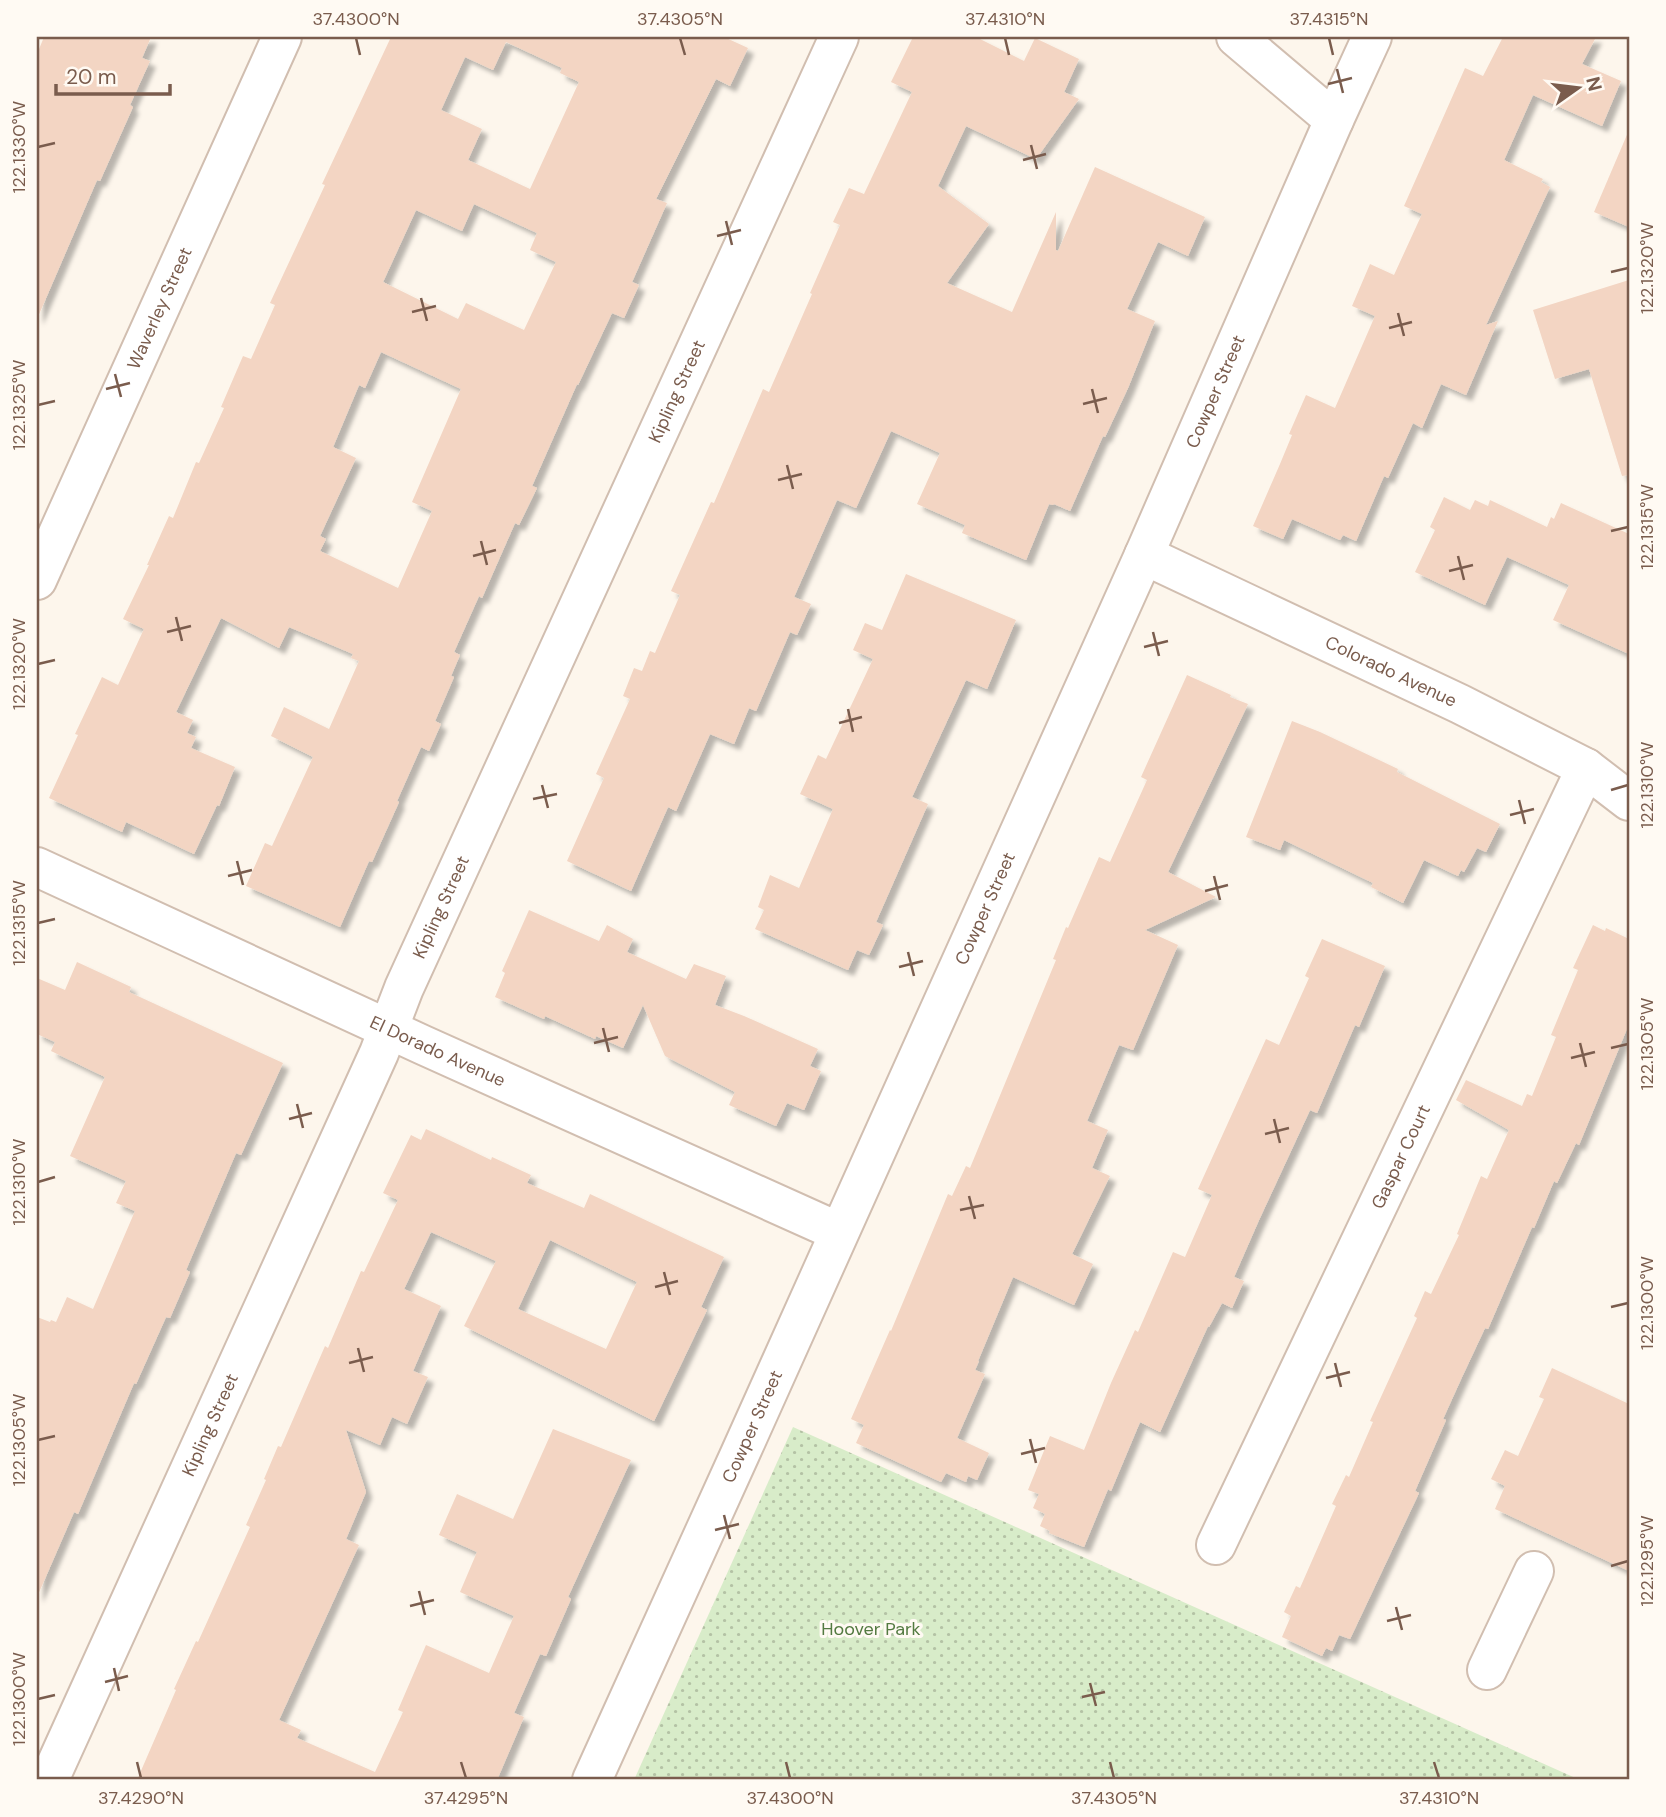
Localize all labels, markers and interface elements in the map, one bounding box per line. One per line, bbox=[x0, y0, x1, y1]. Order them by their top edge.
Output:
text: 37.4300°N bbox=[312, 7, 400, 31]
text: 37.4305°N bbox=[637, 7, 723, 31]
text: 37.4310°N bbox=[965, 7, 1045, 31]
text: 37.4315°N bbox=[1290, 7, 1368, 31]
scale bar bbox=[56, 52, 170, 96]
north arrow bbox=[1544, 52, 1614, 122]
text: 20 m bbox=[66, 63, 117, 91]
text: N bbox=[1580, 74, 1608, 94]
text: 122.1330°W bbox=[7, 101, 31, 193]
text: 122.1320°W bbox=[1635, 222, 1659, 314]
street label: Waverley Street bbox=[122, 243, 198, 373]
street label: Cowper Street bbox=[1180, 331, 1251, 452]
street label: Kipling Street bbox=[643, 336, 711, 447]
text: 122.1325°W bbox=[7, 360, 31, 450]
text: 122.1315°W bbox=[1635, 484, 1659, 570]
text: 122.1320°W bbox=[7, 618, 31, 710]
street label: Colorado Avenue bbox=[1321, 630, 1461, 713]
text: 122.1310°W bbox=[1635, 742, 1659, 828]
street label: Cowper Street bbox=[949, 848, 1021, 969]
street label: Kipling Street bbox=[407, 852, 475, 962]
text: 122.1315°W bbox=[7, 880, 31, 966]
text: 122.1305°W bbox=[1635, 998, 1659, 1090]
street label: El Dorado Avenue bbox=[366, 1010, 509, 1093]
street label: Gaspar Court bbox=[1366, 1101, 1436, 1213]
text: 122.1310°W bbox=[7, 1139, 31, 1225]
text: 122.1300°W bbox=[1635, 1256, 1659, 1350]
street label: Cowper Street bbox=[716, 1367, 788, 1487]
street label: Kipling Street bbox=[176, 1370, 244, 1480]
text: 122.1305°W bbox=[7, 1394, 31, 1486]
text: 122.1295°W bbox=[1635, 1515, 1659, 1607]
park label: Hoover Park bbox=[821, 1617, 921, 1641]
text: 122.1300°W bbox=[7, 1652, 31, 1746]
text: 37.4290°N bbox=[98, 1786, 184, 1810]
text: 37.4295°N bbox=[424, 1786, 508, 1810]
text: 37.4300°N bbox=[746, 1786, 834, 1810]
text: 37.4305°N bbox=[1071, 1786, 1157, 1810]
text: 37.4310°N bbox=[1399, 1786, 1479, 1810]

